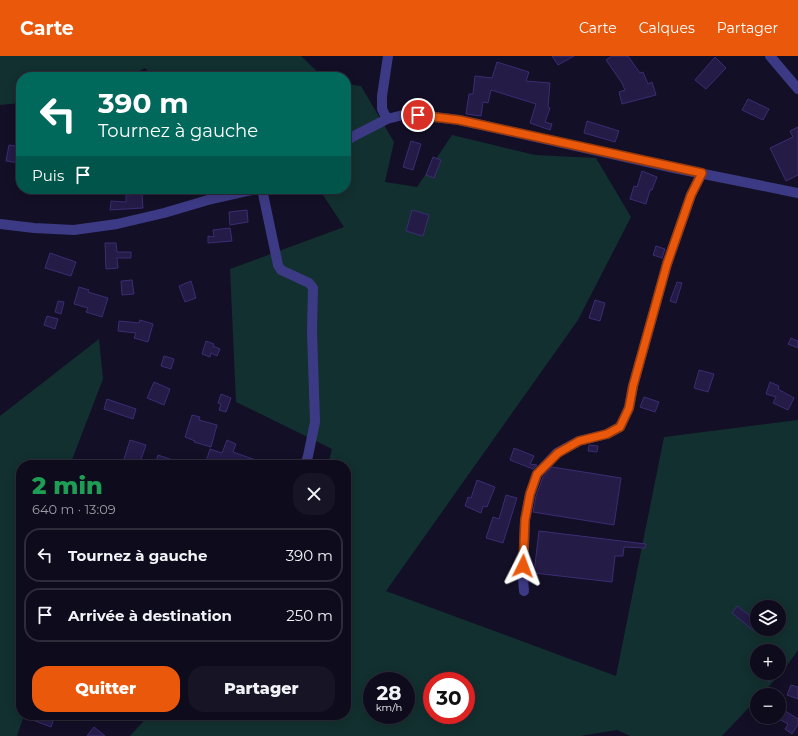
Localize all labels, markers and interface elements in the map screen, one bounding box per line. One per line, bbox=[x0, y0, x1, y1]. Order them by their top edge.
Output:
text: Carte bbox=[20, 17, 74, 40]
text: Carte bbox=[579, 19, 617, 37]
text: Calques bbox=[639, 19, 695, 37]
text: Partager bbox=[717, 19, 778, 37]
text: 390 m bbox=[98, 86, 189, 120]
icon: left bbox=[32, 88, 84, 140]
pin bbox=[401, 98, 435, 132]
icon: arrive bbox=[407, 104, 429, 126]
text: Tournez à gauche bbox=[98, 120, 258, 142]
icon: arrive bbox=[72, 164, 94, 186]
text: Puis bbox=[32, 166, 64, 185]
text: 2 min bbox=[32, 471, 103, 500]
button: close bbox=[293, 473, 335, 515]
text: 640 m · 13:09 bbox=[32, 501, 116, 517]
icon: left bbox=[34, 544, 56, 566]
position arrow bbox=[502, 545, 544, 587]
text: Tournez à gauche bbox=[68, 546, 207, 565]
text: 390 m bbox=[286, 546, 333, 565]
map controls bbox=[750, 600, 786, 724]
button: layers bbox=[750, 600, 786, 636]
icon: arrive bbox=[34, 604, 56, 626]
text: Arrivée à destination bbox=[68, 606, 232, 625]
text: 250 m bbox=[286, 606, 333, 625]
button: + bbox=[750, 644, 786, 680]
button: Quitter bbox=[32, 666, 180, 712]
button: Partager bbox=[188, 666, 335, 712]
speed limit sign: 30 bbox=[423, 672, 475, 724]
text: 28 bbox=[377, 681, 402, 705]
button: − bbox=[750, 688, 786, 724]
text: km/h bbox=[376, 701, 402, 714]

